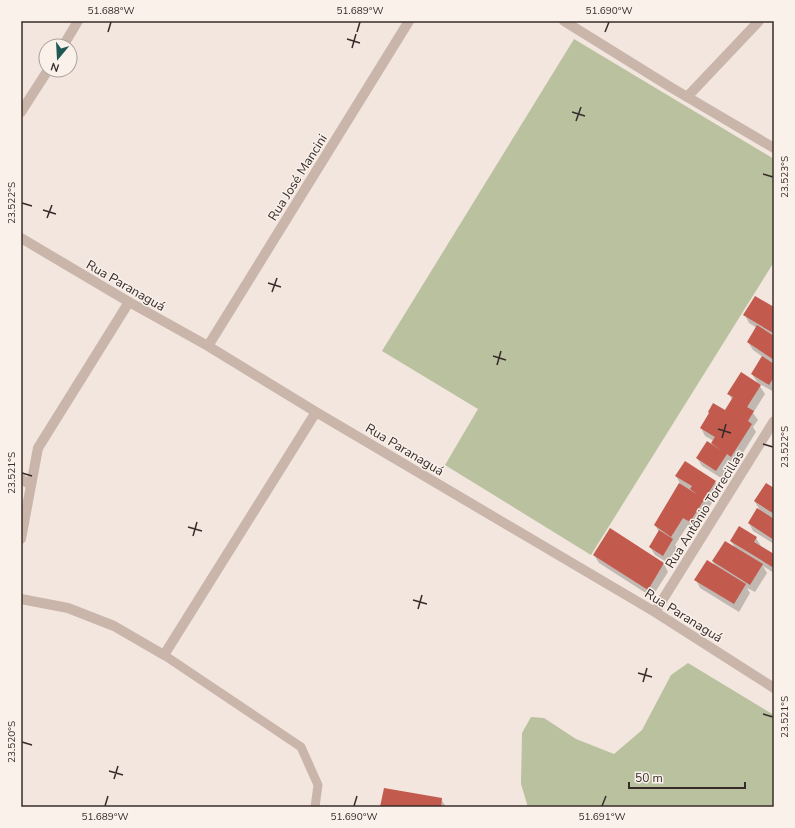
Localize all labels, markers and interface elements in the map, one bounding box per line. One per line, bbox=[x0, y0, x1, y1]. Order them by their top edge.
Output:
text: 51.688°W bbox=[87, 4, 135, 18]
text: 51.689°W bbox=[336, 4, 384, 18]
text: 51.690°W bbox=[585, 4, 633, 18]
north arrow bbox=[38, 38, 78, 78]
text: N bbox=[49, 59, 61, 75]
street label: Rua José Mancini bbox=[264, 131, 332, 224]
text: 23.523°S bbox=[778, 156, 792, 198]
text: 23.522°S bbox=[5, 182, 19, 224]
street label: Rua Paranaguá bbox=[83, 256, 168, 316]
street label: Rua Paranaguá bbox=[362, 419, 447, 480]
text: 23.522°S bbox=[778, 426, 792, 468]
street label: Rua Antônio Torrecillas bbox=[661, 447, 748, 572]
text: 23.521°S bbox=[5, 452, 19, 494]
street label: Rua Paranaguá bbox=[641, 585, 726, 647]
text: 23.521°S bbox=[778, 696, 792, 738]
text: 23.520°S bbox=[5, 721, 19, 763]
scale bar bbox=[629, 764, 745, 790]
text: 50 m bbox=[635, 770, 663, 786]
text: 51.689°W bbox=[81, 810, 129, 824]
text: 51.690°W bbox=[330, 810, 378, 824]
text: 51.691°W bbox=[578, 810, 626, 824]

